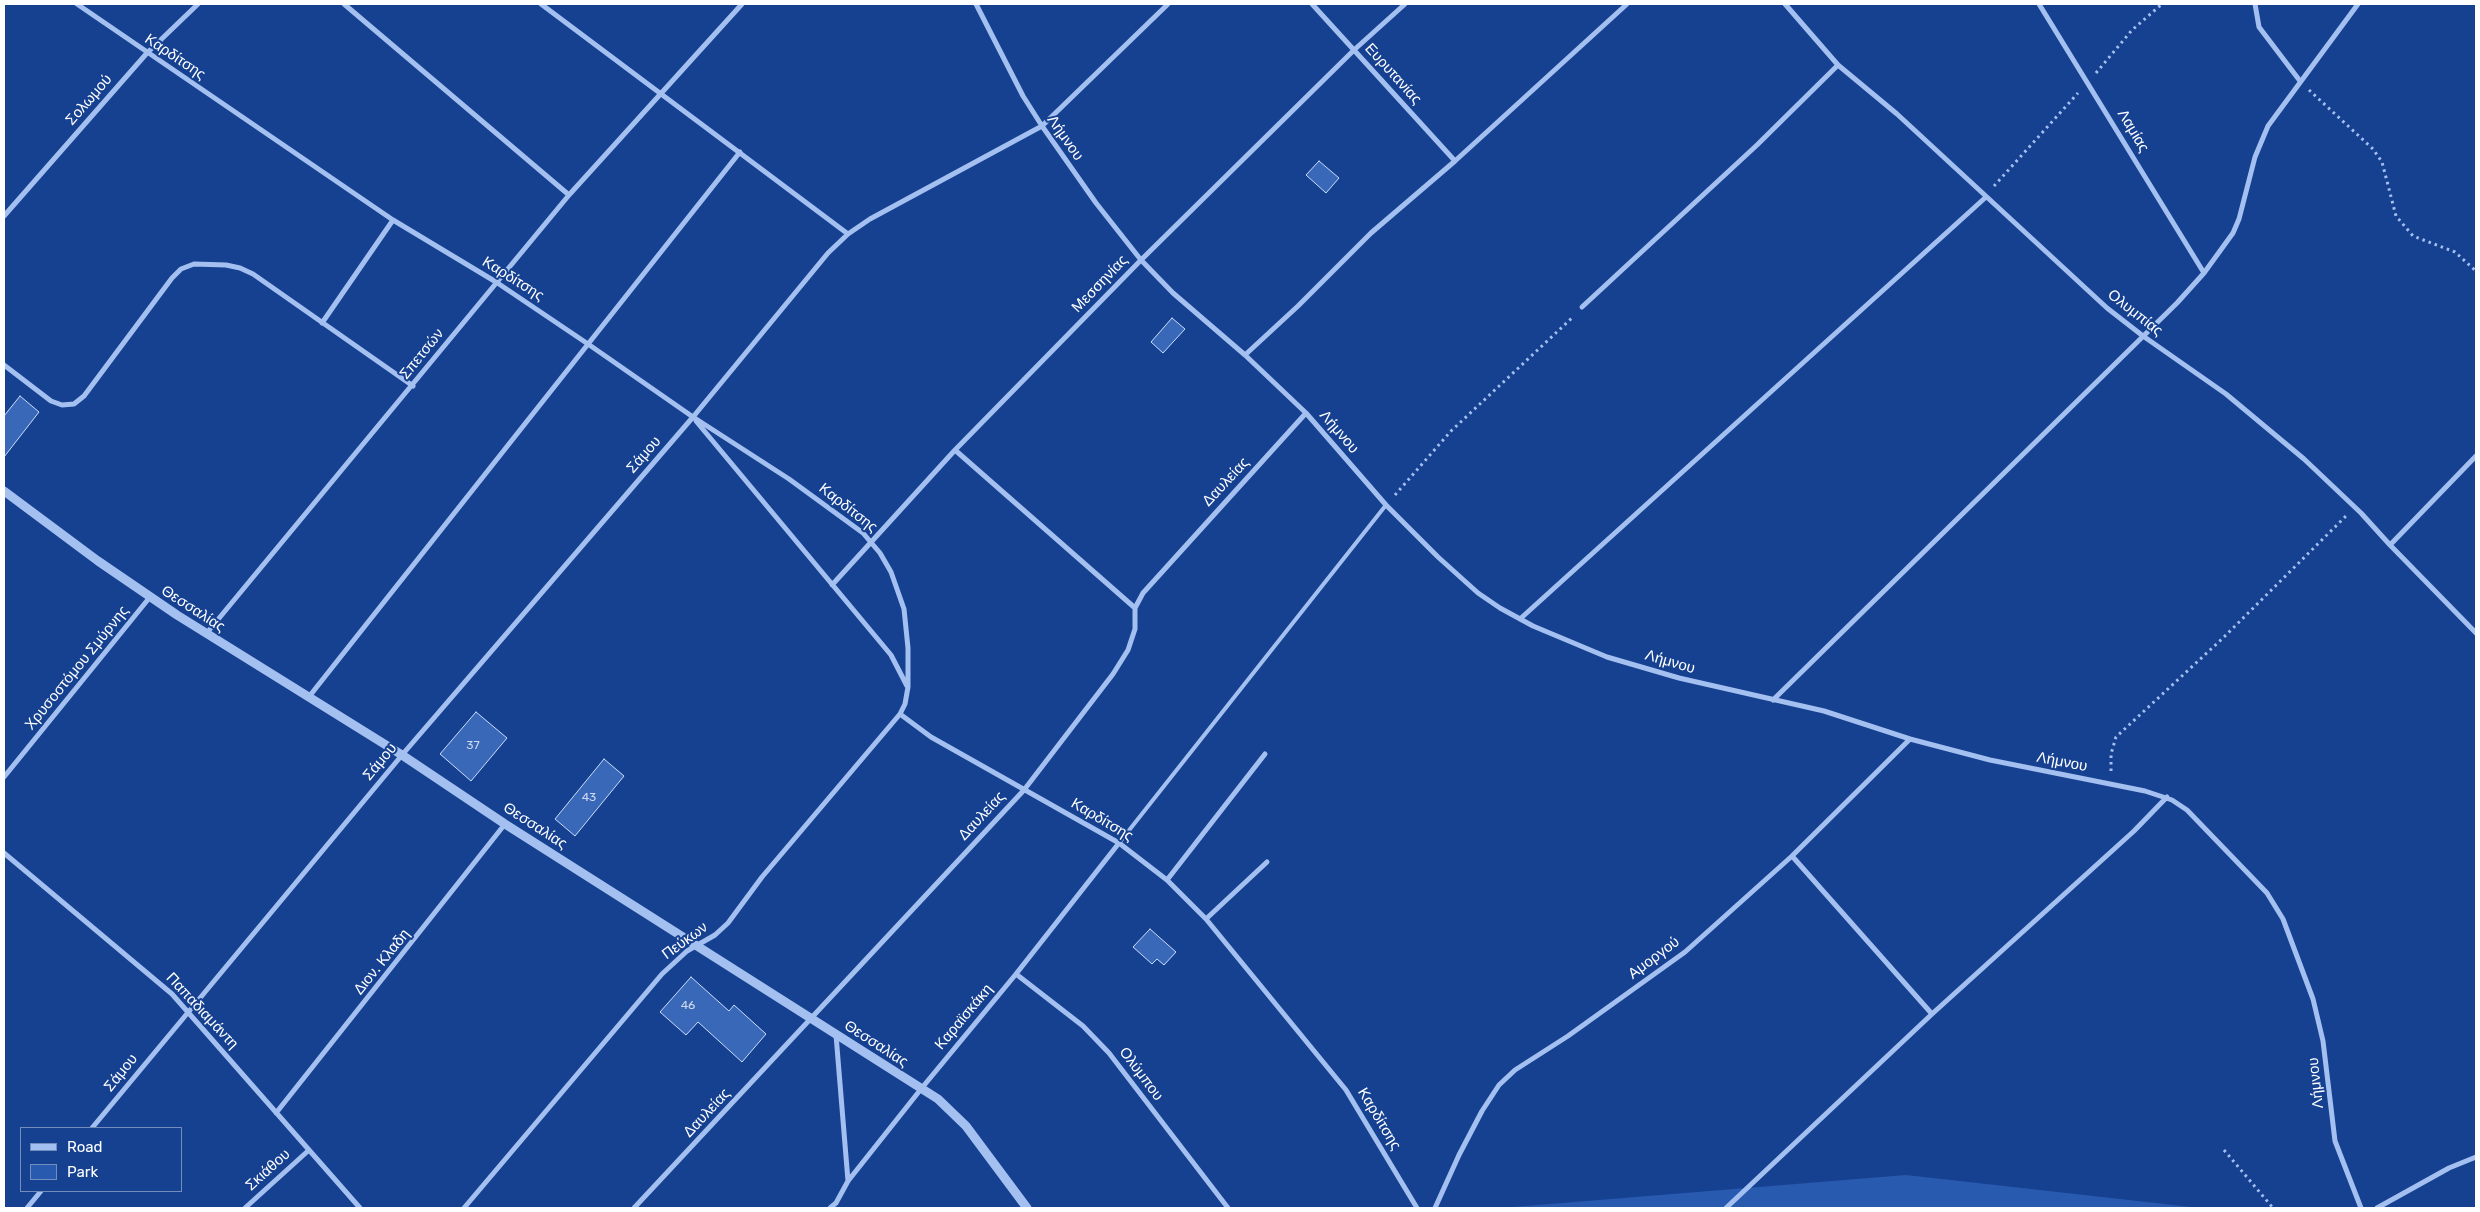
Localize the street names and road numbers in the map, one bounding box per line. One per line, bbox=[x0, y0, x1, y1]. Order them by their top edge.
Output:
street label: Καρδίτσης bbox=[141, 30, 209, 84]
street label: Ευρυτανίας bbox=[1361, 40, 1425, 108]
street label: Σολωμού bbox=[62, 71, 116, 129]
street label: Λαμίας bbox=[2113, 106, 2153, 156]
street label: Λήμνου bbox=[1043, 112, 1087, 164]
street label: Μεσσηνίας bbox=[1068, 252, 1132, 316]
street label: Καρδίτσης bbox=[479, 253, 547, 305]
street label: Ολυμπίας bbox=[2104, 286, 2166, 340]
street label: Σπετσών bbox=[396, 325, 448, 383]
street label: Λήμνου bbox=[1315, 407, 1363, 457]
street label: Σάμου bbox=[623, 433, 665, 477]
street label: Δαυλείας bbox=[1199, 454, 1253, 510]
street label: Καρδίτσης bbox=[815, 480, 881, 536]
street label: Θεσσαλίας bbox=[158, 582, 228, 636]
street label: Χρυσοστόμου Σμύρνης bbox=[21, 602, 133, 734]
street label: Λήμνου bbox=[1643, 646, 1697, 678]
street label: Σάμου bbox=[359, 740, 401, 784]
street label: Λήμνου bbox=[2035, 748, 2089, 776]
street label: Δαυλείας bbox=[955, 788, 1009, 844]
street label: Καρδίτσης bbox=[1068, 794, 1136, 846]
street label: Θεσσαλίας bbox=[500, 799, 570, 853]
street label: Πεύκων bbox=[659, 918, 711, 964]
street label: Διον. Κλαδη bbox=[350, 926, 414, 998]
street label: Αμοργού bbox=[1625, 933, 1683, 983]
street label: Παπαδιαμάντη bbox=[162, 969, 242, 1053]
street label: Καραϊσκάκη bbox=[931, 981, 997, 1053]
street label: Θεσσαλίας bbox=[841, 1017, 911, 1071]
street label: Ολύμπου bbox=[1115, 1044, 1167, 1104]
street label: Σάμου bbox=[100, 1051, 142, 1095]
street label: Λήμνου bbox=[2304, 1057, 2328, 1109]
street label: Δαυλείας bbox=[680, 1085, 734, 1141]
street label: Καρδίτσης bbox=[1353, 1085, 1405, 1153]
street label: Σκιάθου bbox=[242, 1145, 294, 1195]

